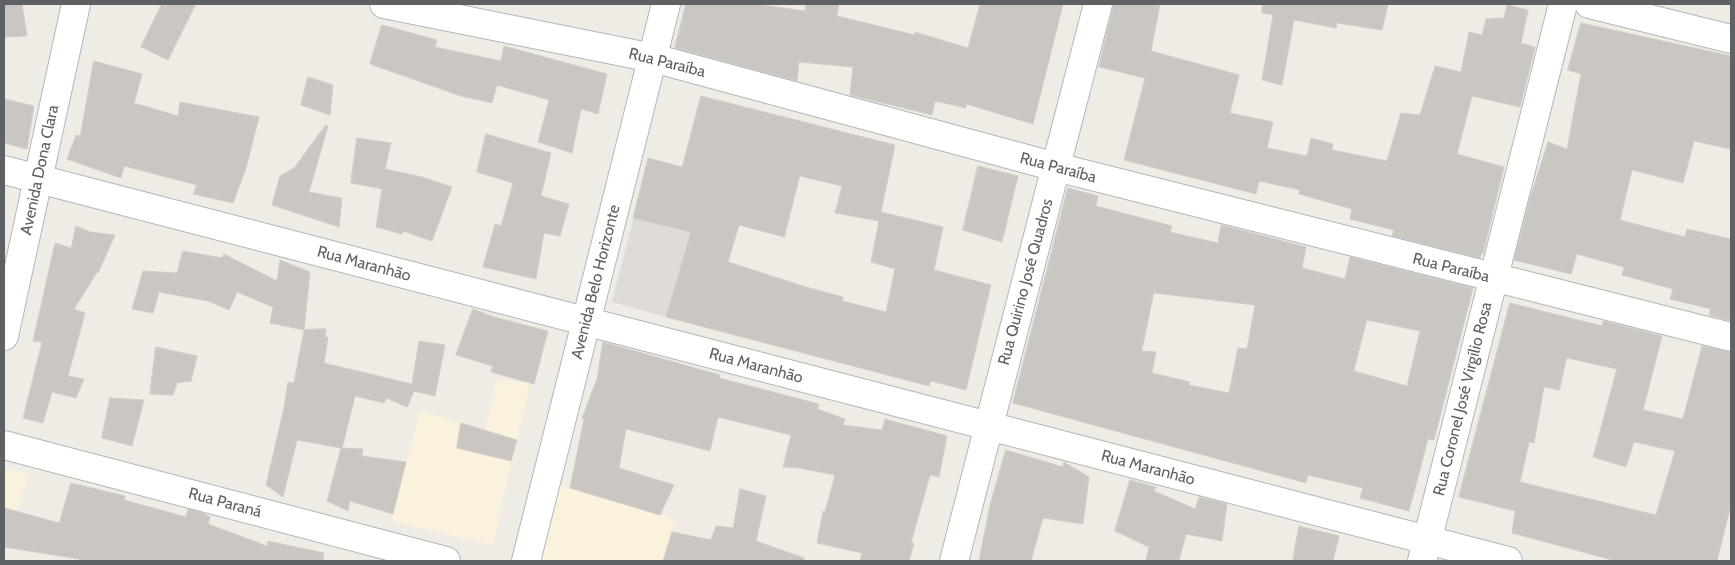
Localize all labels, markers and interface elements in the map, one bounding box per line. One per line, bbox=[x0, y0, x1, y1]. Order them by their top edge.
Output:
street label: Rua Paraíba bbox=[627, 44, 707, 82]
street label: Avenida Dona Clara bbox=[17, 103, 63, 237]
street label: Rua Paraíba bbox=[1018, 149, 1098, 187]
street label: Rua Quirino José Quadros bbox=[995, 197, 1057, 367]
street label: Avenida Belo Horizonte bbox=[568, 203, 624, 361]
street label: Rua Maranhão bbox=[315, 242, 413, 286]
street label: Rua Paraíba bbox=[1411, 249, 1491, 287]
street label: Rua Coronel José Virgílio Rosa bbox=[1430, 300, 1496, 498]
street label: Rua Maranhão bbox=[707, 344, 805, 388]
street label: Rua Maranhão bbox=[1099, 446, 1197, 490]
street label: Rua Paraná bbox=[186, 484, 264, 522]

